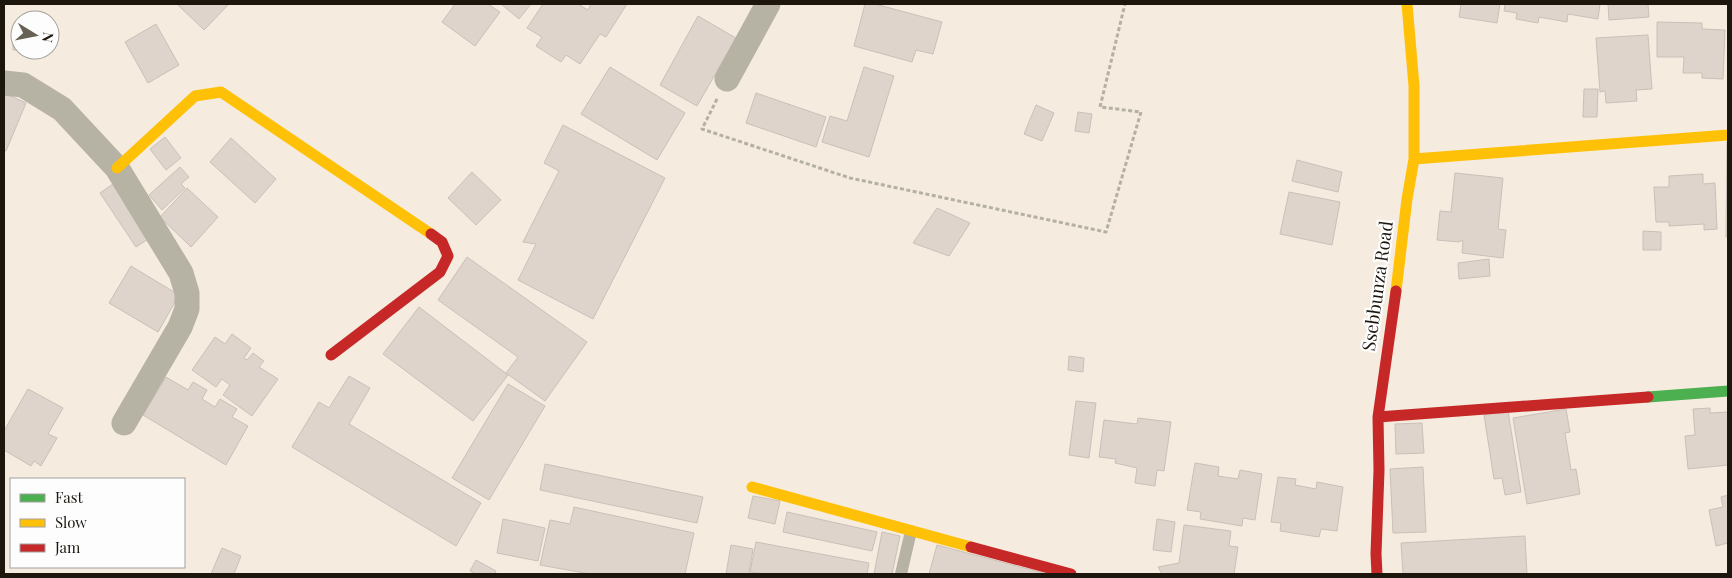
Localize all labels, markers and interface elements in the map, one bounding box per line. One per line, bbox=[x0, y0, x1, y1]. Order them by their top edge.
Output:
north arrow bbox=[10, 10, 60, 60]
text: N bbox=[38, 31, 59, 44]
street label: Ssebbunza Road bbox=[1356, 219, 1398, 352]
legend bbox=[10, 478, 185, 568]
text: Fast bbox=[55, 487, 84, 507]
text: Slow bbox=[55, 512, 87, 532]
text: Jam bbox=[54, 537, 81, 557]

